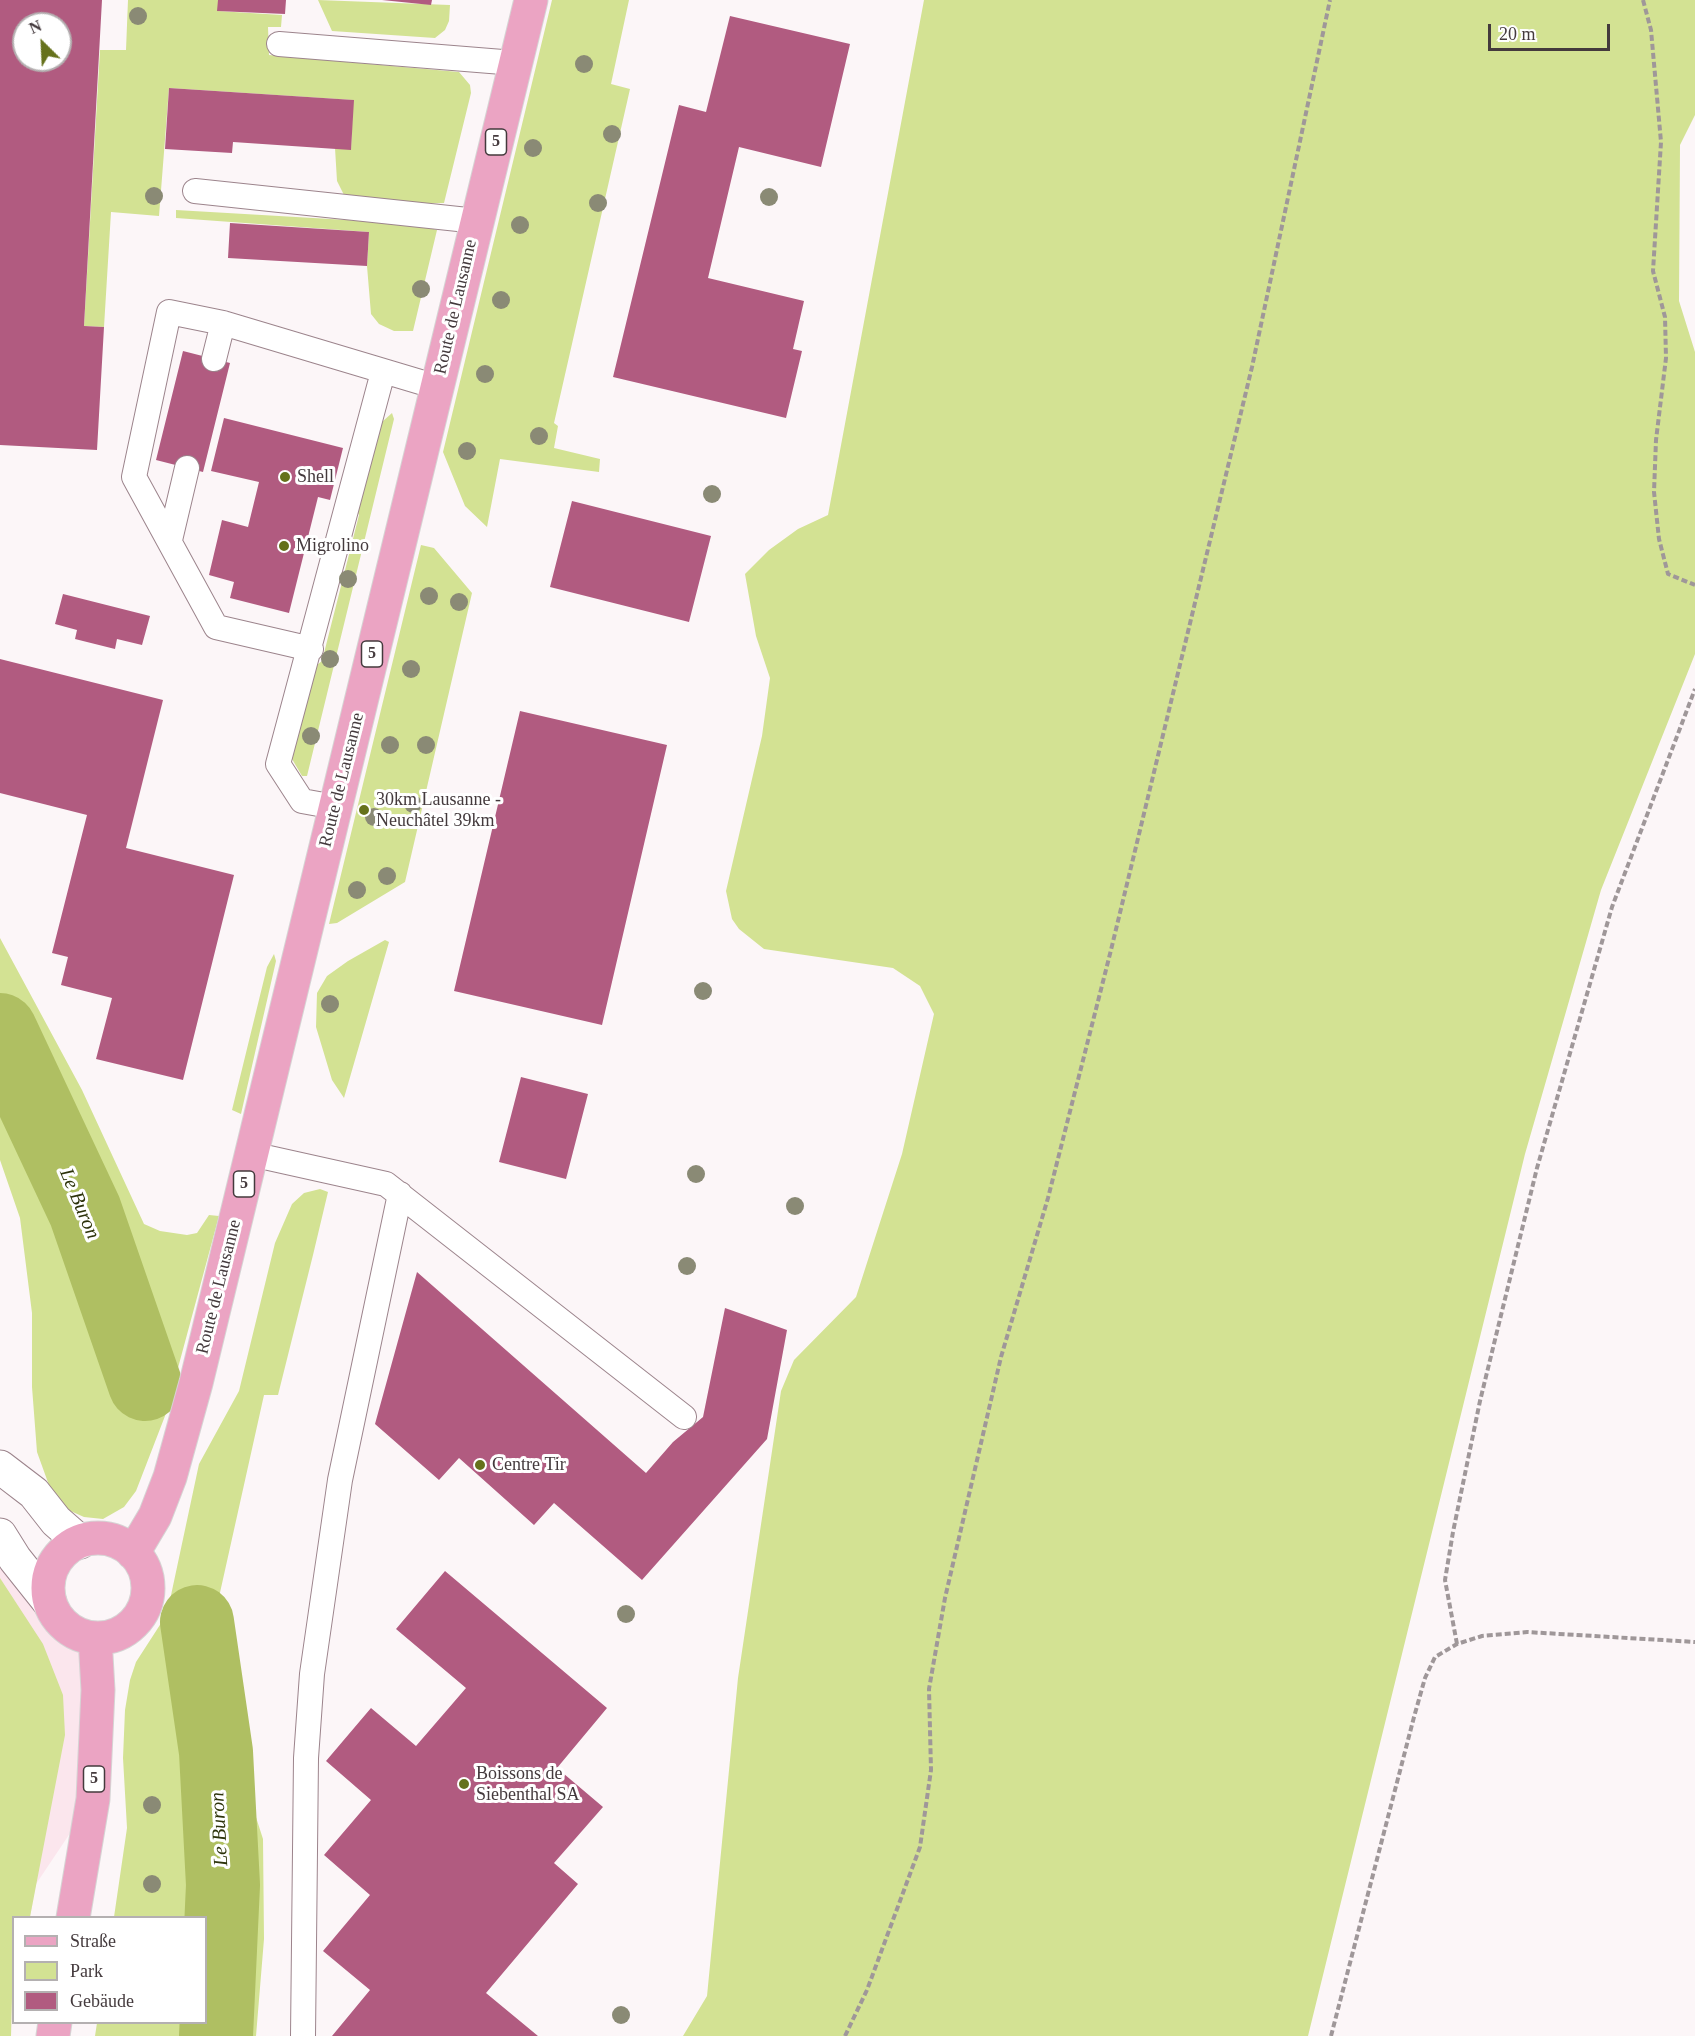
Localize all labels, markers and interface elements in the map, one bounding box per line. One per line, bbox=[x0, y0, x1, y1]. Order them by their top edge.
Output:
north arrow bbox=[12, 12, 72, 72]
scale bar bbox=[1491, 12, 1612, 50]
text: N bbox=[27, 17, 44, 37]
text: 20 m bbox=[1499, 24, 1536, 44]
road number: 5 bbox=[486, 129, 506, 155]
street label: Route de Lausanne bbox=[430, 237, 482, 377]
place label: Shell bbox=[297, 466, 334, 488]
marker: Shell bbox=[278, 470, 292, 484]
place label: Migrolino bbox=[296, 535, 369, 557]
marker: Migrolino bbox=[277, 539, 291, 553]
road number: 5 bbox=[362, 641, 382, 667]
street label: Route de Lausanne bbox=[315, 710, 369, 850]
place label: 30km Lausanne - Neuchâtel 39km bbox=[376, 789, 501, 832]
marker: 30km Lausanne - Neuchâtel 39km bbox=[357, 803, 371, 817]
water label: Le Buron bbox=[53, 1165, 105, 1243]
road number: 5 bbox=[234, 1171, 254, 1197]
street label: Route de Lausanne bbox=[192, 1217, 246, 1357]
place label: Centre Tir bbox=[492, 1454, 566, 1476]
marker: Centre Tir bbox=[473, 1458, 487, 1472]
place label: Boissons de Siebenthal SA bbox=[476, 1763, 579, 1806]
road number: 5 bbox=[84, 1766, 104, 1792]
marker: Boissons de Siebenthal SA bbox=[457, 1777, 471, 1791]
water label: Le Buron bbox=[206, 1791, 234, 1867]
legend bbox=[12, 1916, 207, 2024]
text: Straße bbox=[70, 1931, 116, 1951]
text: Park bbox=[70, 1961, 103, 1981]
text: Gebäude bbox=[70, 1991, 134, 2011]

